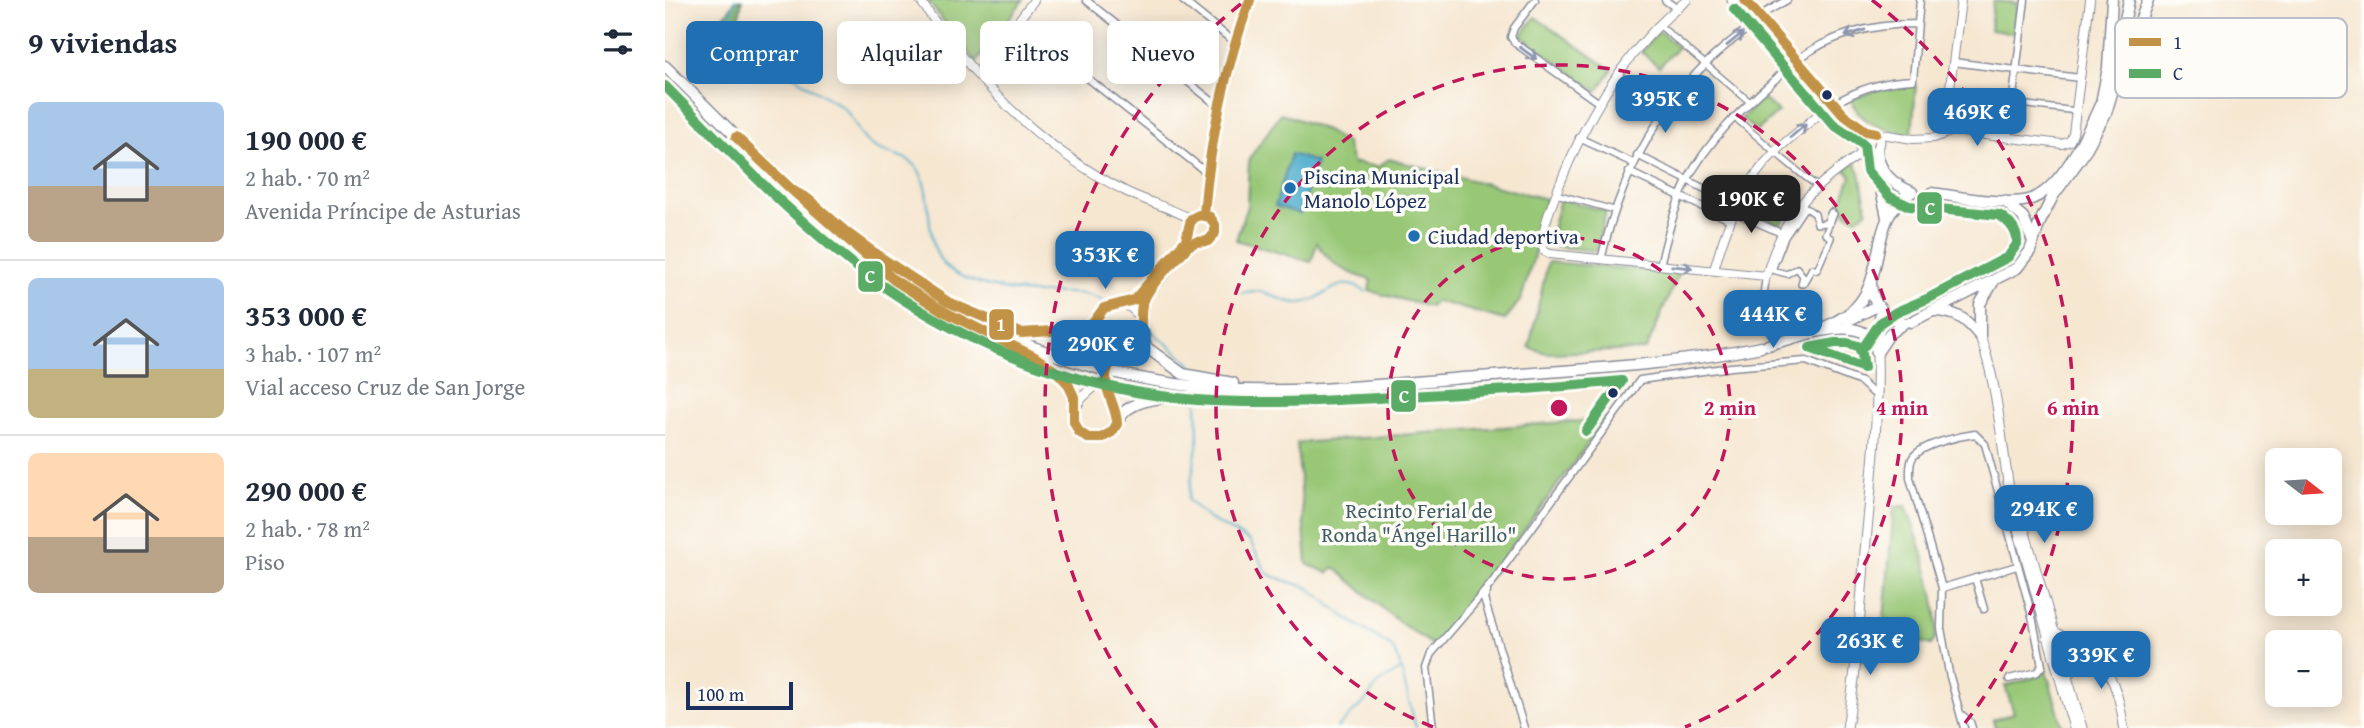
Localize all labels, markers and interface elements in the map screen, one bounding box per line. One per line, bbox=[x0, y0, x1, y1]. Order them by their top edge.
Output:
legend bbox=[2115, 18, 2347, 98]
text: 9 viviendas bbox=[28, 20, 177, 64]
chip: Comprar bbox=[686, 21, 823, 84]
chip: Alquilar bbox=[837, 21, 966, 84]
chip: Filtros bbox=[980, 21, 1093, 84]
chip: Nuevo bbox=[1107, 21, 1219, 84]
icon: filters bbox=[599, 23, 637, 61]
one-way arrow bbox=[1844, 27, 1866, 40]
text: 1 bbox=[2173, 28, 2182, 56]
one-way arrow bbox=[1725, 31, 1743, 47]
one-way arrow bbox=[1518, 45, 1537, 60]
text: C bbox=[2173, 59, 2183, 87]
pin: 395K € bbox=[1608, 76, 1722, 135]
text: 395K € bbox=[1631, 81, 1699, 114]
unlabelled marker bbox=[1820, 88, 1834, 102]
pin: 469K € bbox=[1920, 88, 2034, 148]
text: 469K € bbox=[1943, 94, 2011, 127]
text: 190 000 € bbox=[245, 117, 367, 161]
one-way arrow bbox=[1789, 123, 1807, 139]
icon: home bbox=[84, 130, 168, 214]
text: 2 hab. · 70 m² bbox=[245, 161, 370, 194]
place label: Piscina Municipal Manolo López bbox=[1304, 161, 1460, 216]
pin: 190K € bbox=[1694, 176, 1808, 235]
marker: Piscina Municipal Manolo López bbox=[1282, 180, 1298, 196]
text: 190K € bbox=[1717, 181, 1785, 214]
line badge: C bbox=[1916, 191, 1943, 225]
text: Avenida Príncipe de Asturias bbox=[245, 194, 521, 227]
text: C bbox=[1925, 194, 1936, 222]
place label: Ciudad deportiva bbox=[1428, 221, 1579, 252]
marker: Ciudad deportiva bbox=[1406, 228, 1422, 244]
pin: 353K € bbox=[1048, 232, 1162, 291]
text: 353K € bbox=[1071, 237, 1139, 270]
line badge: C bbox=[857, 260, 884, 293]
one-way arrow bbox=[1670, 261, 1693, 274]
text: C bbox=[865, 262, 876, 290]
pin: 444K € bbox=[1716, 290, 1830, 350]
text: 353 000 € bbox=[245, 293, 367, 337]
text: 444K € bbox=[1739, 296, 1807, 329]
icon: home bbox=[84, 306, 168, 390]
line badge: 1 bbox=[988, 308, 1015, 341]
text: 1 bbox=[996, 310, 1006, 338]
pin: 290K € bbox=[1044, 320, 1158, 380]
text: 290K € bbox=[1067, 326, 1135, 359]
text: 3 hab. · 107 m² bbox=[245, 337, 381, 370]
text: Vial acceso Cruz de San Jorge bbox=[245, 370, 525, 403]
line badge: C bbox=[1390, 379, 1417, 413]
text: C bbox=[1399, 382, 1410, 410]
unlabelled marker bbox=[1606, 386, 1620, 400]
text: 2 min bbox=[1704, 392, 1757, 423]
text: 4 min bbox=[1876, 392, 1929, 423]
text: 6 min bbox=[2047, 392, 2100, 423]
centre of rings bbox=[1547, 396, 1571, 420]
north arrow bbox=[2265, 448, 2341, 525]
map controls bbox=[2265, 448, 2342, 707]
text: 290 000 € bbox=[245, 468, 367, 512]
icon: home bbox=[84, 481, 168, 565]
pin: 294K € bbox=[1987, 486, 2101, 545]
text: 294K € bbox=[2010, 491, 2078, 524]
park label: Recinto Ferial de Ronda "Ángel Harillo" bbox=[1321, 495, 1517, 550]
text: 2 hab. · 78 m² bbox=[245, 512, 370, 545]
button: + bbox=[2265, 539, 2342, 616]
text: Piso bbox=[245, 545, 285, 578]
pin: 263K € bbox=[1813, 618, 1927, 677]
text: 263K € bbox=[1836, 623, 1904, 656]
button: − bbox=[2265, 630, 2342, 707]
pin: 339K € bbox=[2044, 632, 2158, 691]
text: 339K € bbox=[2067, 637, 2135, 670]
scale bar bbox=[686, 679, 793, 711]
text: 100 m bbox=[697, 680, 744, 708]

